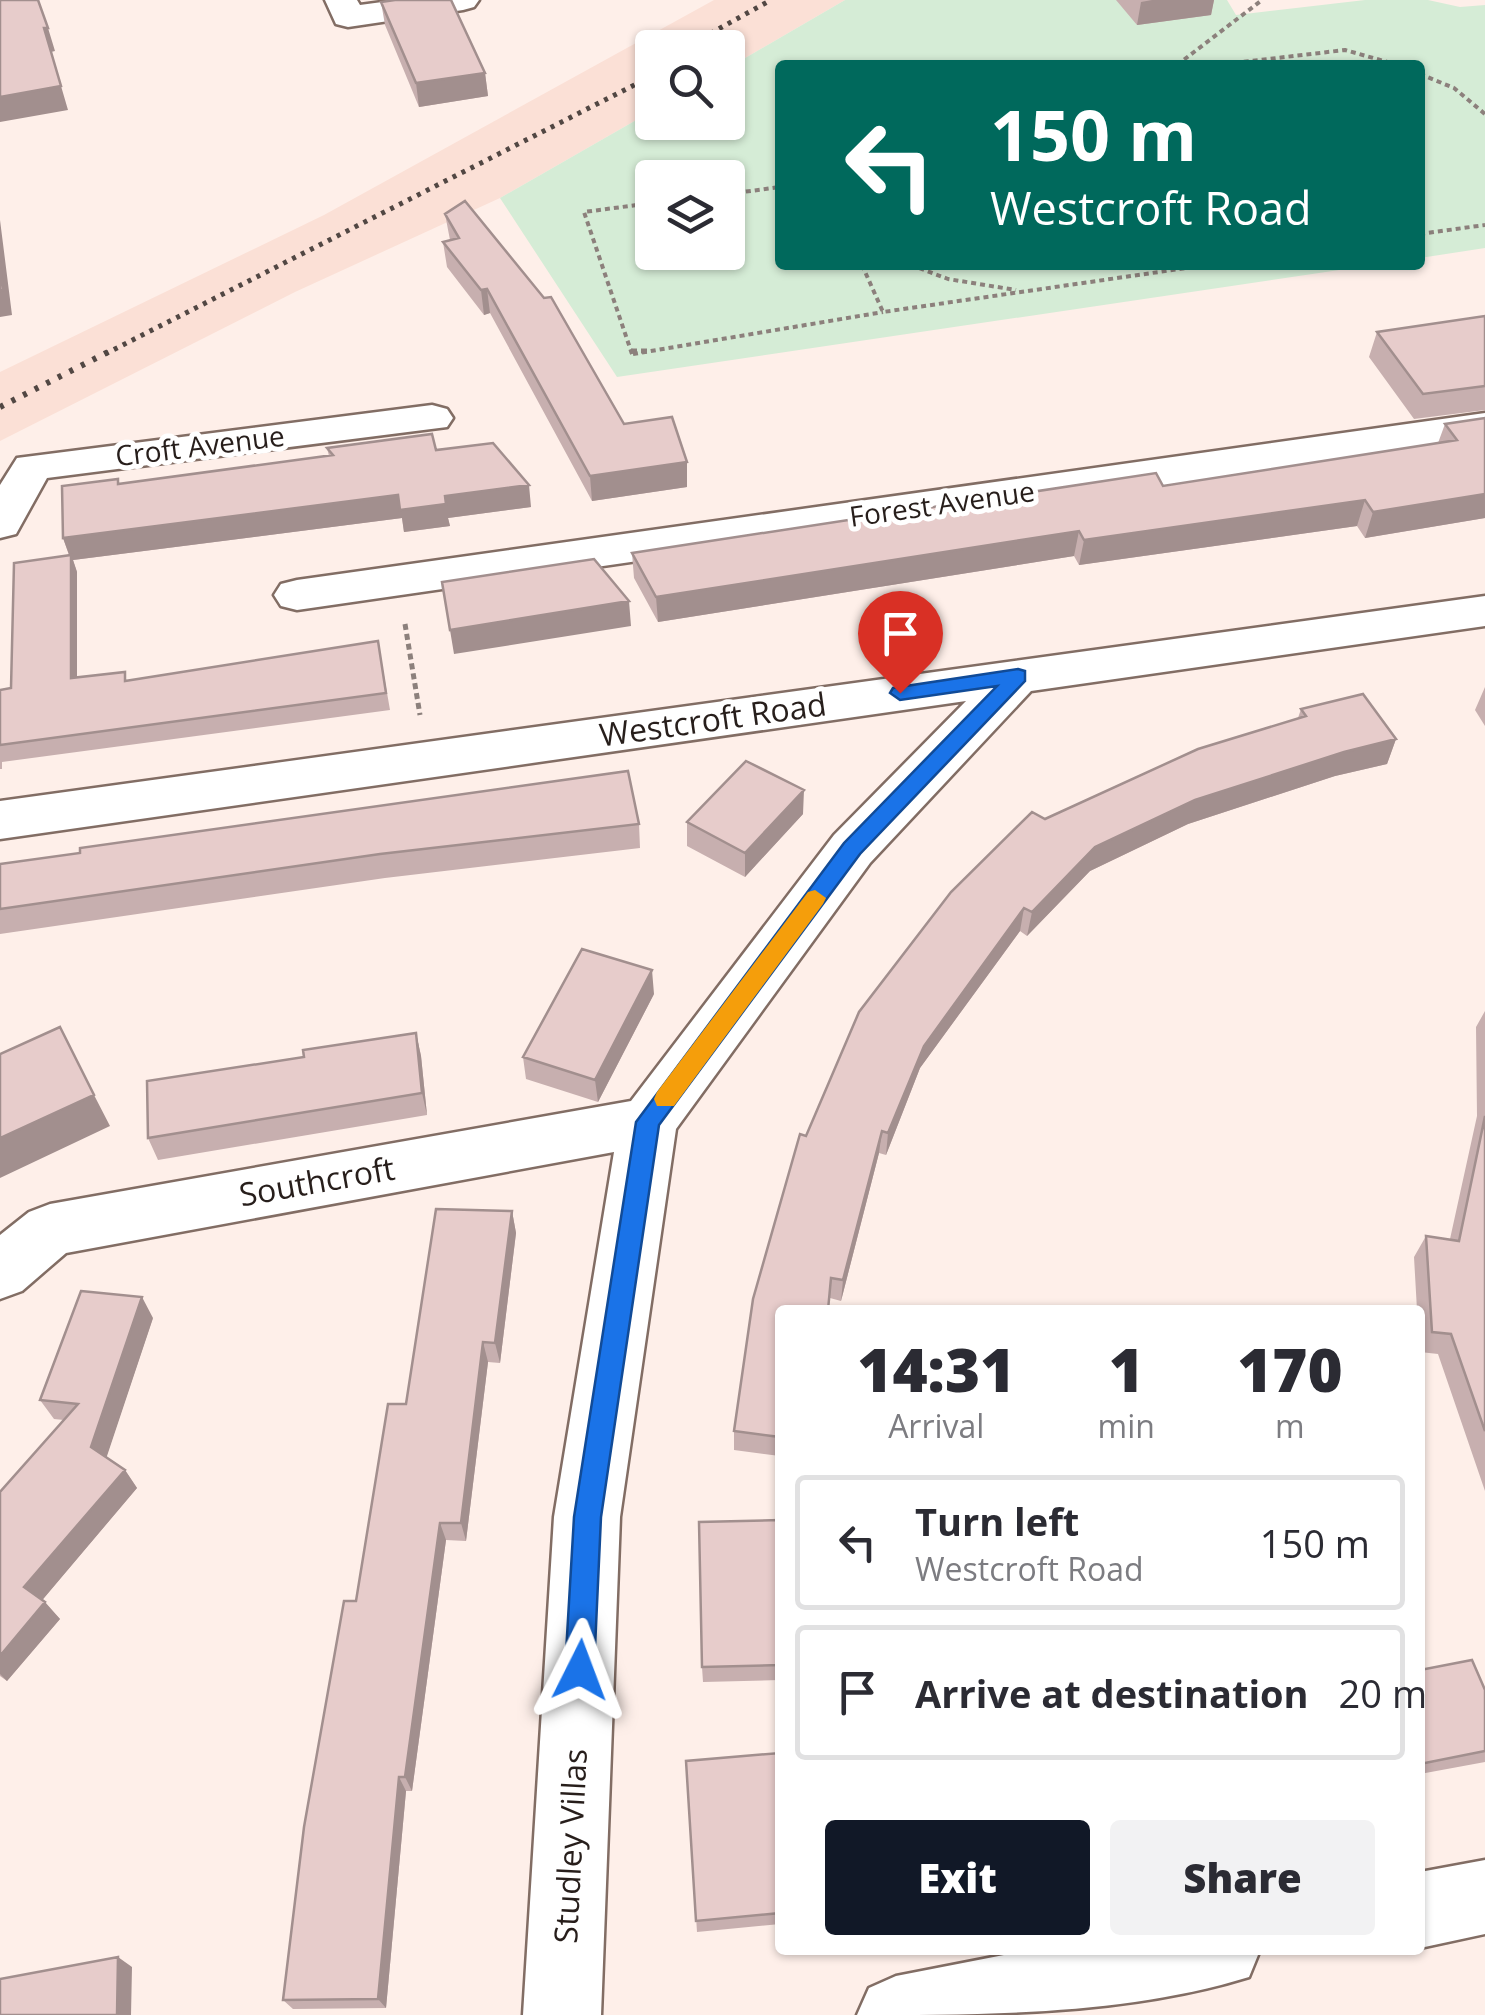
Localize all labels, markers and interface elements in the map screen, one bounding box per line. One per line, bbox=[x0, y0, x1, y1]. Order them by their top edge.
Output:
map controls bbox=[635, 30, 745, 270]
button: search bbox=[635, 30, 745, 140]
text: 150 m bbox=[990, 86, 1197, 182]
icon: left bbox=[825, 100, 955, 230]
button: layers bbox=[635, 160, 745, 270]
text: Westcroft Road bbox=[990, 177, 1312, 238]
street label: Croft Avenue bbox=[113, 416, 287, 474]
street label: Forest Avenue bbox=[847, 471, 1037, 535]
pin bbox=[858, 591, 943, 694]
icon: arrive bbox=[873, 606, 928, 661]
street label: Westcroft Road bbox=[597, 681, 829, 756]
street label: Southcroft bbox=[236, 1146, 398, 1215]
text: 14:31 bbox=[857, 1328, 1015, 1410]
text: 1 bbox=[1109, 1328, 1144, 1410]
text: 170 bbox=[1237, 1328, 1343, 1410]
text: Arrival bbox=[888, 1404, 984, 1447]
text: min bbox=[1098, 1404, 1155, 1447]
text: m bbox=[1275, 1404, 1305, 1447]
text: Turn left bbox=[915, 1495, 1079, 1547]
icon: left bbox=[830, 1515, 885, 1570]
text: 150 m bbox=[1260, 1517, 1370, 1569]
text: Westcroft Road bbox=[915, 1547, 1144, 1590]
position arrow bbox=[528, 1618, 632, 1722]
icon: arrive bbox=[830, 1665, 885, 1720]
text: Arrive at destination bbox=[915, 1667, 1309, 1719]
text: 20 m bbox=[1339, 1667, 1427, 1719]
street label: Studley Villas bbox=[543, 1747, 596, 1944]
button: Exit bbox=[825, 1820, 1090, 1935]
button: Share bbox=[1110, 1820, 1375, 1935]

